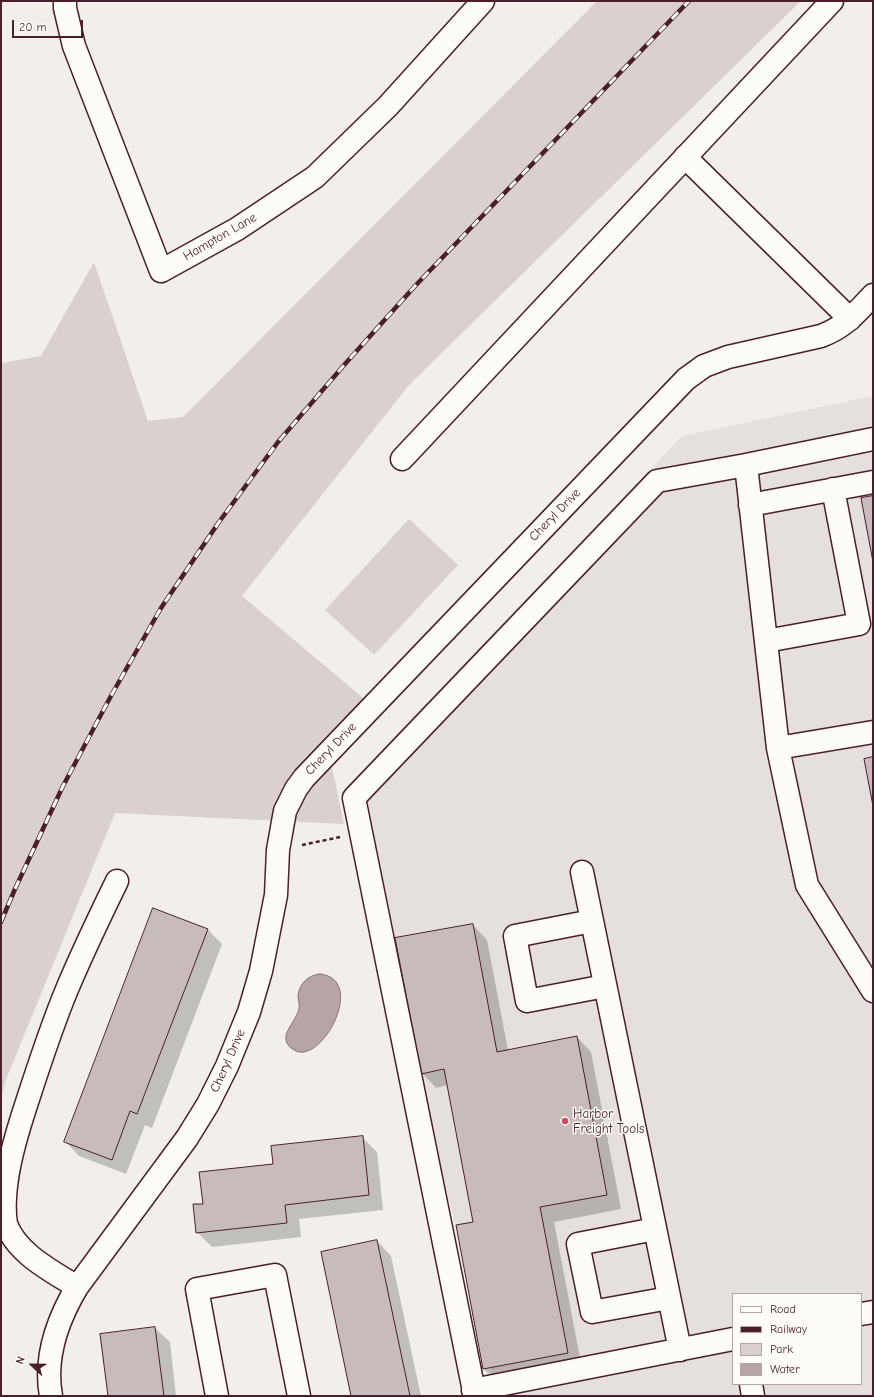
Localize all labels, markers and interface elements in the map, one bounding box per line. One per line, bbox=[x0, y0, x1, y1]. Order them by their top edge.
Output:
scale bar bbox=[14, 12, 85, 38]
text: 20 m bbox=[19, 20, 47, 34]
street label: Hampton Lane bbox=[181, 210, 259, 264]
street label: Cheryl Drive bbox=[526, 485, 584, 545]
street label: Cheryl Drive bbox=[302, 719, 360, 779]
street label: Cheryl Drive bbox=[207, 1027, 249, 1095]
place label: Harbor Freight Tools bbox=[573, 1106, 644, 1137]
marker: Harbor Freight Tools bbox=[560, 1116, 570, 1126]
legend bbox=[732, 1293, 862, 1385]
text: Road bbox=[770, 1302, 796, 1316]
text: Railway bbox=[770, 1322, 807, 1336]
text: Park bbox=[770, 1342, 793, 1356]
north arrow bbox=[12, 1345, 52, 1385]
text: N bbox=[13, 1355, 28, 1366]
text: Water bbox=[770, 1362, 800, 1376]

